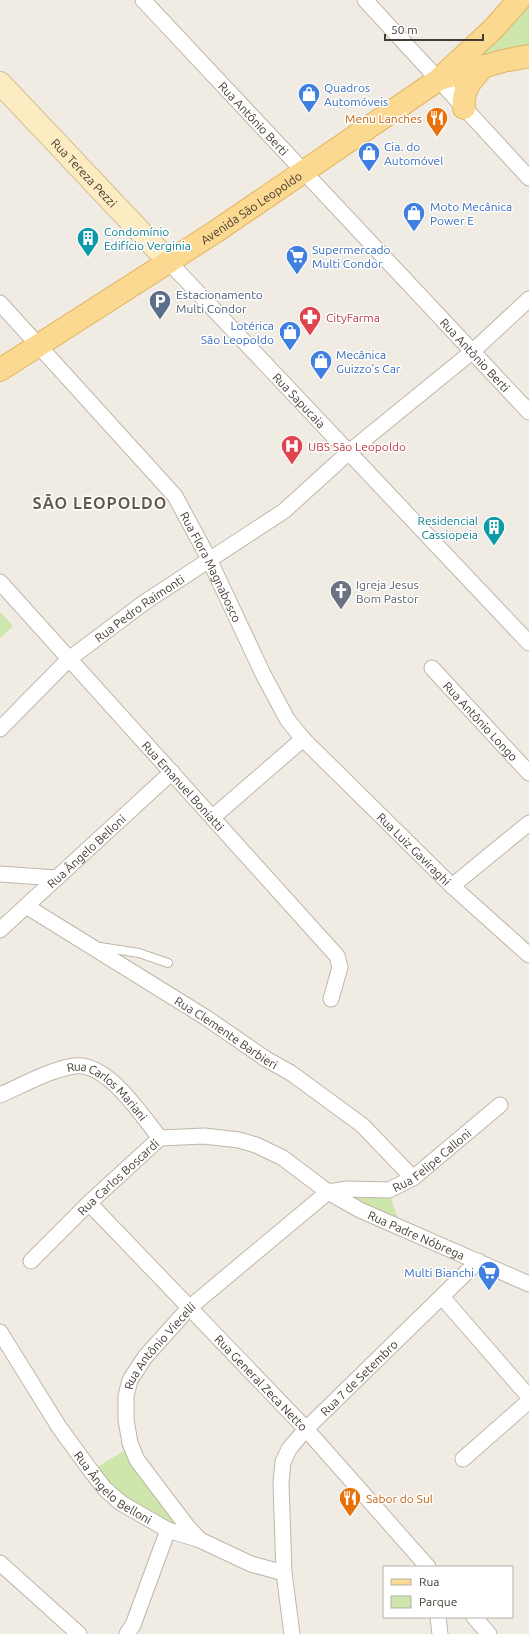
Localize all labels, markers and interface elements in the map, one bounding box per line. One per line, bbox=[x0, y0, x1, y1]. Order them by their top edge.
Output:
scale bar bbox=[385, 16, 483, 42]
text: 50 m bbox=[391, 23, 418, 36]
street label: Rua Antônio Berti bbox=[216, 79, 291, 158]
shop icon: Quadros Automóveis bbox=[296, 81, 322, 114]
place label: Quadros Automóveis bbox=[324, 81, 388, 108]
restaurant icon: Menu Lanches bbox=[424, 105, 450, 138]
place label: Menu Lanches bbox=[345, 112, 422, 125]
street label: Rua Tereza Pezzi bbox=[49, 136, 120, 209]
shop icon: Cia. do Automóvel bbox=[356, 140, 382, 173]
place label: Cia. do Automóvel bbox=[384, 140, 443, 167]
street label: Avenida São Leopoldo bbox=[198, 169, 304, 246]
shop icon: Moto Mecânica Power E bbox=[401, 200, 427, 233]
place label: Moto Mecânica Power E bbox=[430, 200, 512, 227]
building icon: Condomínio Edifício Verginia bbox=[75, 225, 101, 258]
place label: Condomínio Edifício Verginia bbox=[104, 225, 191, 252]
supermarket icon: Supermercado Multi Condor bbox=[284, 243, 310, 276]
place label: Supermercado Multi Condor bbox=[312, 243, 391, 270]
parking icon: Estacionamento Multi Condor bbox=[147, 288, 173, 321]
place label: Estacionamento Multi Condor bbox=[176, 288, 263, 315]
pharmacy icon: CityFarma bbox=[297, 304, 323, 337]
place label: CityFarma bbox=[326, 311, 380, 324]
street label: Rua Antônio Berti bbox=[438, 315, 513, 394]
place label: Lotérica São Leopoldo bbox=[201, 319, 274, 346]
shop icon: Lotérica São Leopoldo bbox=[277, 319, 303, 352]
shop icon: Mecânica Guizzo's Car bbox=[308, 348, 334, 381]
place label: Mecânica Guizzo's Car bbox=[336, 348, 401, 375]
street label: Rua Sapucaia bbox=[271, 370, 328, 430]
hospital icon: UBS São Leopoldo bbox=[279, 433, 305, 466]
place label: UBS São Leopoldo bbox=[308, 440, 406, 453]
district label: SÃO LEOPOLDO bbox=[33, 493, 167, 512]
street label: Rua Flora Magnabosco bbox=[178, 509, 244, 624]
place label: Residencial Cassiopeia bbox=[417, 514, 478, 541]
building icon: Residencial Cassiopeia bbox=[481, 514, 507, 547]
street label: Rua Pedro Raimonti bbox=[92, 572, 186, 644]
church icon: Igreja Jesus Bom Pastor bbox=[328, 578, 354, 611]
place label: Igreja Jesus Bom Pastor bbox=[356, 578, 419, 605]
street label: Rua Antônio Longo bbox=[441, 679, 521, 763]
street label: Rua Emanuel Boniatti bbox=[140, 738, 227, 833]
street label: Rua Luiz Gaviraghi bbox=[375, 810, 454, 888]
street label: Rua Ângelo Belloni bbox=[44, 812, 128, 890]
street label: Rua Clemente Barbieri bbox=[173, 994, 280, 1071]
street label: Rua Carlos Mariani bbox=[65, 1059, 150, 1123]
street label: Rua Felipe Calloni bbox=[390, 1126, 473, 1194]
street label: Rua Carlos Boscardi bbox=[75, 1136, 161, 1217]
street label: Rua Padre Nóbrega bbox=[366, 1208, 467, 1262]
supermarket icon: Multi Bianchi bbox=[476, 1259, 502, 1292]
place label: Multi Bianchi bbox=[404, 1266, 474, 1279]
street label: Rua Antônio Viecelli bbox=[121, 1299, 198, 1391]
street label: Rua General Zeca Netto bbox=[213, 1332, 310, 1433]
street label: Rua 7 de Setembro bbox=[318, 1337, 400, 1418]
street label: Rua Ângelo Belloni bbox=[72, 1448, 154, 1526]
restaurant icon: Sabor do Sul bbox=[337, 1485, 363, 1518]
place label: Sabor do Sul bbox=[366, 1492, 433, 1505]
legend bbox=[383, 1566, 513, 1618]
text: Rua bbox=[419, 1575, 440, 1588]
text: Parque bbox=[419, 1595, 457, 1608]

